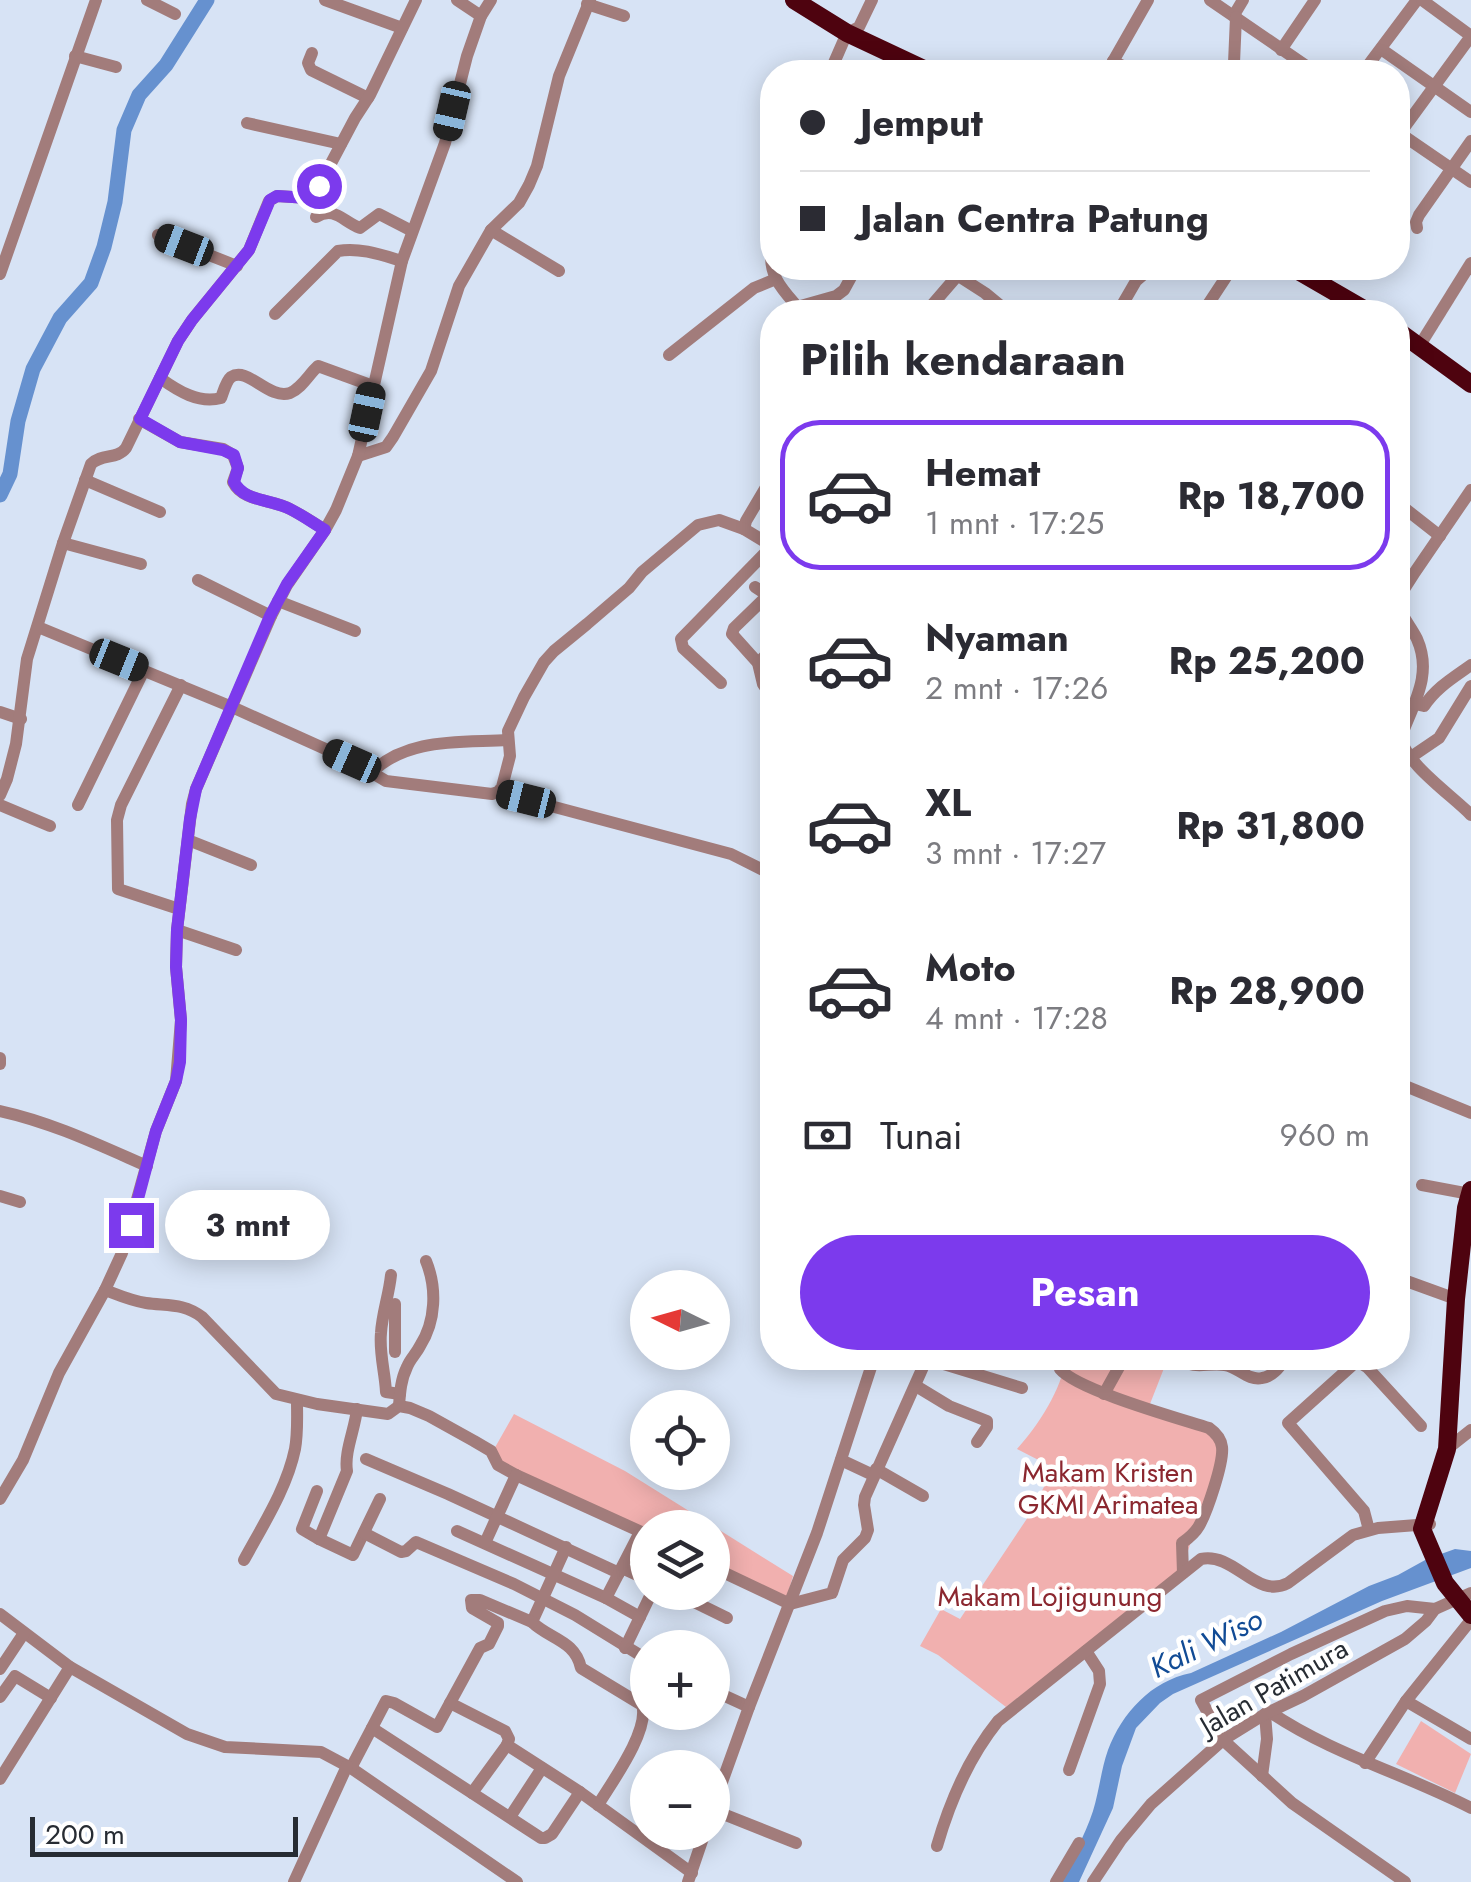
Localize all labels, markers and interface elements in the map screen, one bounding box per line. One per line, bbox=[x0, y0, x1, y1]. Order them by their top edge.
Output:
car bbox=[431, 78, 473, 144]
text: Jemput bbox=[860, 95, 983, 150]
route start bbox=[297, 164, 342, 209]
text: Jalan Centra Patung bbox=[860, 191, 1209, 246]
car bbox=[151, 220, 217, 270]
text: Pilih kendaraan bbox=[800, 327, 1126, 392]
car bbox=[346, 380, 388, 444]
text: Hemat bbox=[925, 445, 1040, 500]
icon: car bbox=[805, 450, 895, 540]
text: Rp 18,700 bbox=[1177, 468, 1365, 523]
text: 1 mnt · 17:25 bbox=[925, 500, 1104, 546]
text: Nyaman bbox=[925, 610, 1069, 665]
icon: car bbox=[805, 615, 895, 705]
text: Rp 25,200 bbox=[1169, 633, 1365, 688]
car bbox=[86, 635, 152, 685]
text: 2 mnt · 17:26 bbox=[925, 665, 1109, 711]
car bbox=[318, 735, 386, 787]
text: XL bbox=[925, 775, 971, 830]
car bbox=[493, 777, 559, 821]
icon: car bbox=[805, 780, 895, 870]
text: Rp 31,800 bbox=[1176, 798, 1365, 853]
text: 3 mnt · 17:27 bbox=[925, 830, 1106, 876]
text: Moto bbox=[925, 940, 1016, 995]
icon: car bbox=[805, 945, 895, 1035]
text: Rp 28,900 bbox=[1169, 963, 1365, 1018]
text: 4 mnt · 17:28 bbox=[925, 995, 1108, 1041]
icon: cash bbox=[800, 1108, 855, 1163]
text: Tunai bbox=[880, 1108, 963, 1163]
text: 960 m bbox=[1279, 1112, 1370, 1158]
callout: 3 mnt bbox=[166, 1190, 331, 1260]
text: 3 mnt bbox=[205, 1202, 290, 1248]
route end bbox=[109, 1203, 154, 1248]
button: Pesan bbox=[800, 1235, 1370, 1350]
north arrow bbox=[630, 1270, 730, 1370]
map controls bbox=[630, 1270, 730, 1850]
button: locate bbox=[630, 1390, 730, 1490]
park label: Makam Kristen GKMI Arimatea bbox=[1018, 1452, 1198, 1525]
button: layers bbox=[630, 1510, 730, 1610]
park label: Makam Lojigunung bbox=[937, 1576, 1163, 1617]
water label: Kali Wiso bbox=[1142, 1597, 1270, 1689]
street label: Jalan Patimura bbox=[1189, 1628, 1356, 1748]
button: + bbox=[630, 1630, 730, 1730]
button: − bbox=[630, 1750, 730, 1850]
scale bar bbox=[30, 1812, 298, 1856]
text: 200 m bbox=[45, 1814, 125, 1855]

